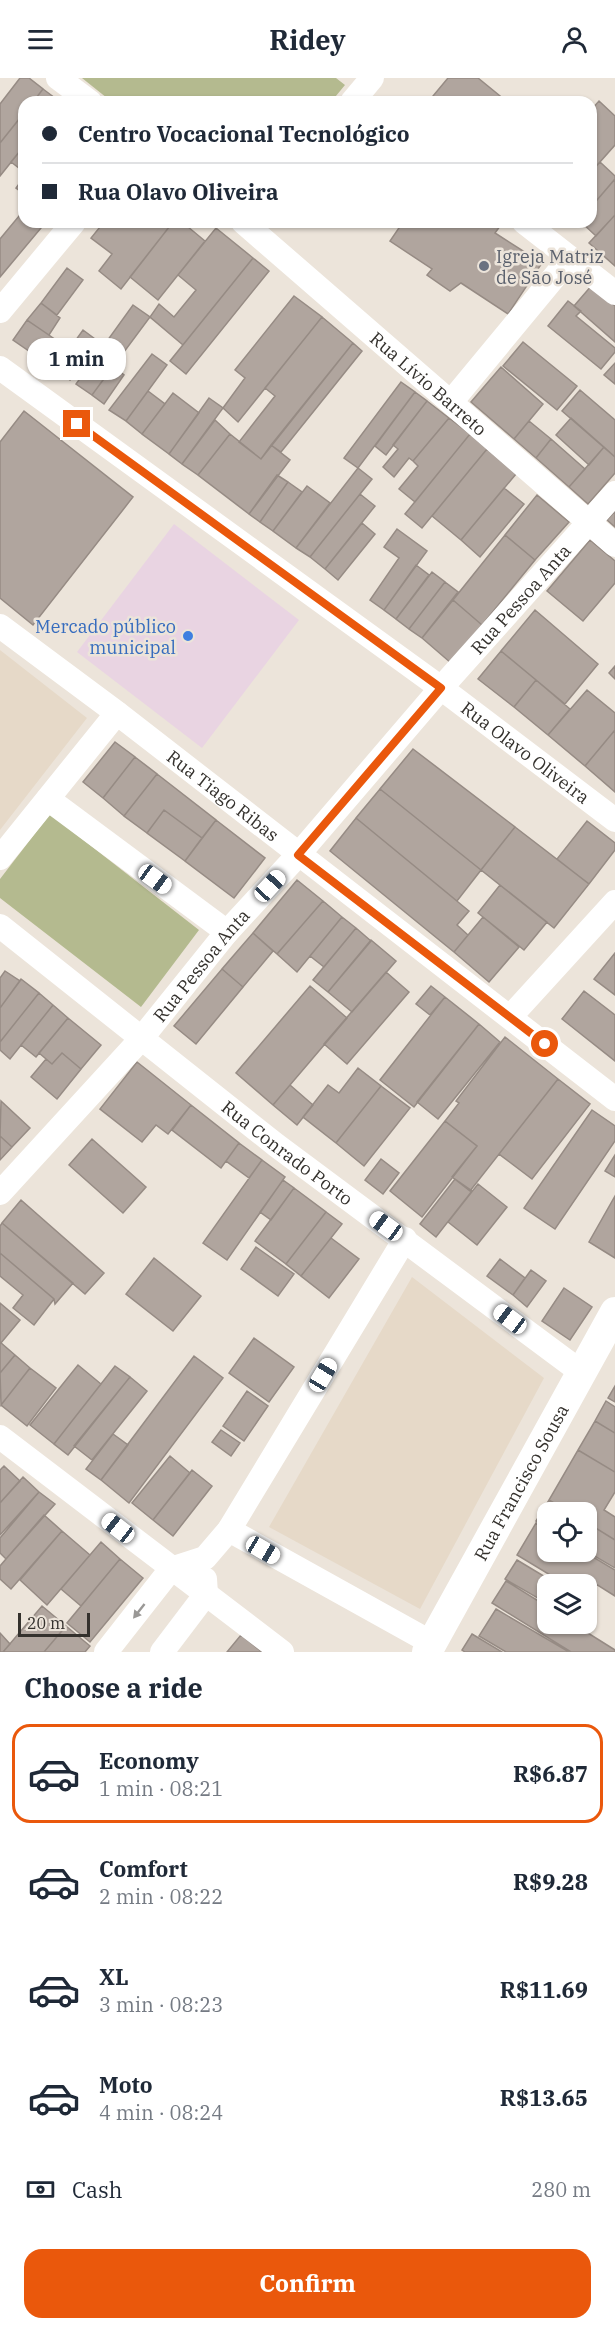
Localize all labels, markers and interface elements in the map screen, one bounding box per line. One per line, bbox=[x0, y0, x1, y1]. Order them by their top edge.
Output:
text: Ridey bbox=[269, 22, 346, 57]
icon: menu bbox=[24, 23, 57, 56]
icon: person bbox=[558, 23, 591, 56]
text: Centro Vocacional Tecnológico bbox=[78, 119, 410, 148]
text: Rua Olavo Oliveira bbox=[78, 177, 278, 206]
place label: Igreja Matriz de São José bbox=[496, 245, 604, 289]
marker: Igreja Matriz de São José bbox=[477, 259, 491, 273]
street label: Rua Lívio Barreto bbox=[366, 326, 492, 440]
callout: 1 min bbox=[28, 337, 127, 379]
text: 1 min bbox=[49, 345, 105, 372]
route end bbox=[63, 410, 90, 437]
street label: Rua Pessoa Anta bbox=[465, 539, 576, 659]
place label: Mercado público municipal bbox=[35, 615, 176, 659]
marker: Mercado público municipal bbox=[181, 629, 195, 643]
street label: Rua Olavo Oliveira bbox=[457, 696, 595, 808]
street label: Rua Tiago Ribas bbox=[162, 745, 284, 846]
car bbox=[135, 861, 175, 897]
car bbox=[251, 867, 289, 905]
street label: Rua Pessoa Anta bbox=[148, 904, 254, 1026]
route start bbox=[531, 1030, 558, 1057]
street label: Rua Conrado Porto bbox=[217, 1095, 358, 1210]
car bbox=[366, 1208, 406, 1244]
car bbox=[490, 1301, 530, 1337]
car bbox=[306, 1355, 340, 1395]
street label: Rua Francisco Sousa bbox=[468, 1400, 573, 1564]
map controls bbox=[537, 1502, 597, 1634]
button: locate bbox=[537, 1502, 597, 1562]
car bbox=[98, 1510, 138, 1546]
car bbox=[243, 1533, 283, 1567]
button: layers bbox=[537, 1574, 597, 1634]
one-way arrow bbox=[133, 1603, 145, 1618]
scale bar bbox=[18, 1610, 90, 1638]
text: 20 m bbox=[27, 1613, 65, 1633]
text: Choose a ride bbox=[24, 1670, 203, 1705]
text: Economy bbox=[99, 1746, 199, 1775]
icon: car bbox=[27, 1747, 81, 1801]
text: R$6.87 bbox=[513, 1759, 588, 1788]
text: 1 min · 08:21 bbox=[99, 1775, 223, 1802]
text: Comfort bbox=[99, 1854, 188, 1883]
icon: car bbox=[27, 1855, 81, 1909]
text: R$9.28 bbox=[513, 1867, 588, 1896]
text: 2 min · 08:22 bbox=[99, 1883, 223, 1910]
text: XL bbox=[99, 1962, 129, 1991]
icon: car bbox=[27, 1963, 81, 2017]
text: R$11.69 bbox=[500, 1975, 588, 2004]
text: 3 min · 08:23 bbox=[99, 1991, 223, 2018]
text: Moto bbox=[99, 2070, 153, 2099]
icon: car bbox=[27, 2071, 81, 2125]
text: R$13.65 bbox=[500, 2083, 588, 2112]
text: 4 min · 08:24 bbox=[99, 2099, 223, 2126]
icon: cash bbox=[24, 2173, 57, 2206]
text: Cash bbox=[72, 2175, 123, 2204]
text: 280 m bbox=[531, 2176, 591, 2203]
button: Confirm bbox=[24, 2249, 591, 2318]

